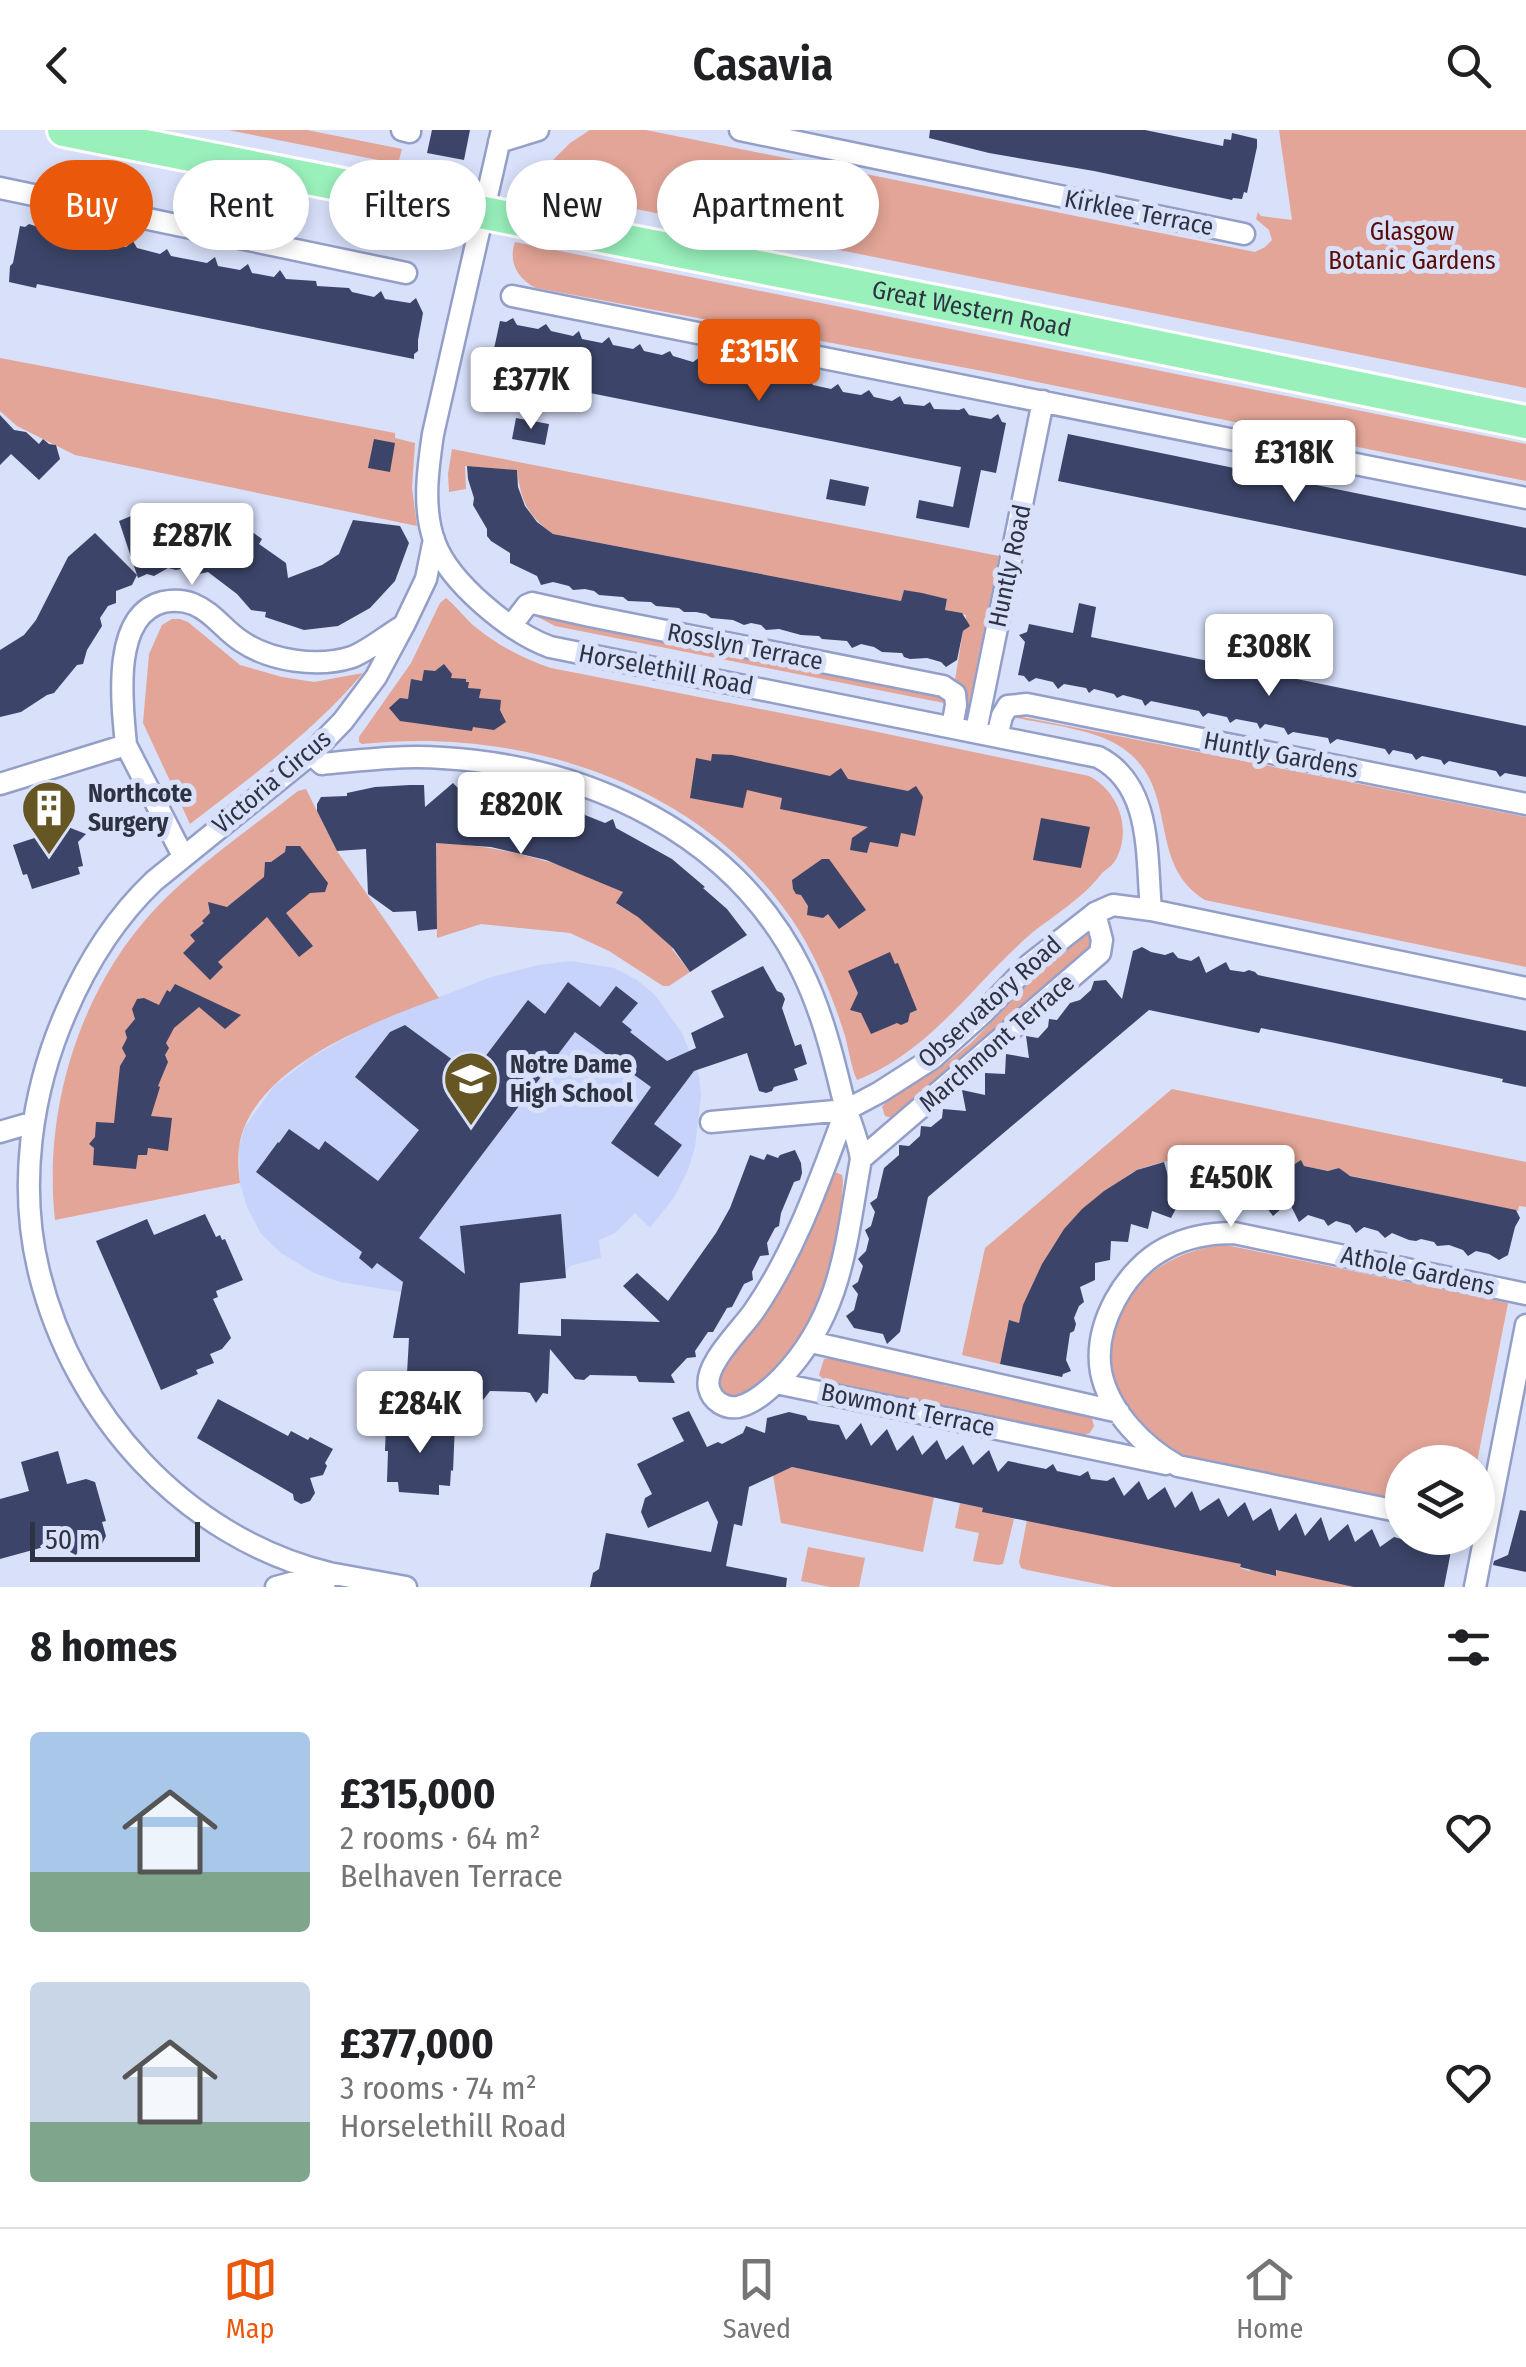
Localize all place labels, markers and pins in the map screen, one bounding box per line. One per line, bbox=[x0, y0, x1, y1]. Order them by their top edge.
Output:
pin: £315K bbox=[689, 319, 829, 404]
pin: £377K bbox=[461, 347, 601, 432]
pin: £318K bbox=[1224, 420, 1364, 505]
pin: £287K bbox=[122, 503, 262, 588]
pin: £308K bbox=[1199, 614, 1339, 699]
pin: £820K bbox=[451, 772, 591, 857]
building icon: Northcote Surgery bbox=[19, 778, 79, 857]
place label: Northcote Surgery bbox=[88, 779, 192, 838]
school or university icon: Notre Dame High School bbox=[441, 1049, 501, 1128]
place label: Notre Dame High School bbox=[510, 1050, 633, 1109]
pin: £450K bbox=[1161, 1145, 1301, 1230]
pin: £284K bbox=[350, 1371, 490, 1456]

